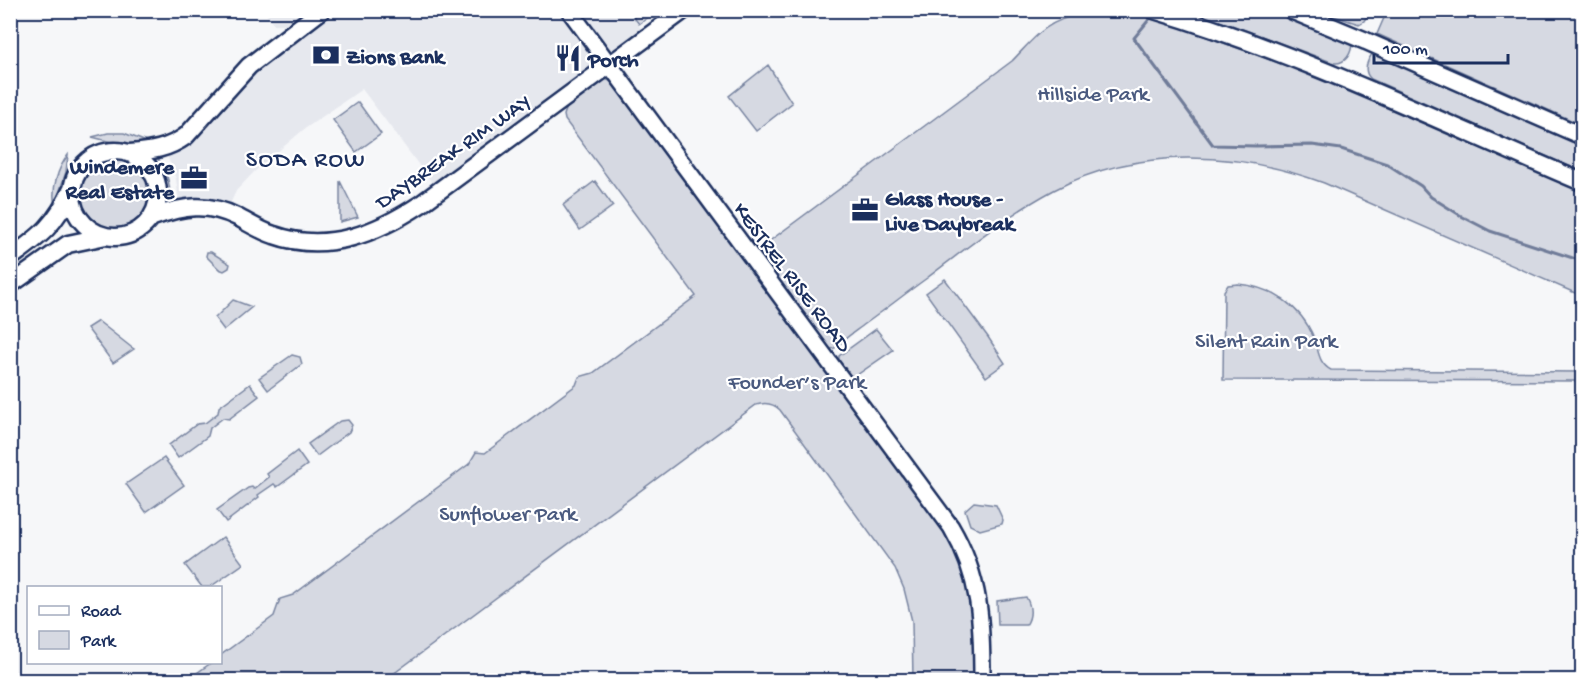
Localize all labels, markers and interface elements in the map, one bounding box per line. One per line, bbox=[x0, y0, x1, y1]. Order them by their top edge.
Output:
scale bar bbox=[1374, 27, 1508, 65]
bank icon: Zions Bank bbox=[311, 40, 341, 70]
text: 100 m bbox=[1382, 40, 1428, 61]
restaurant icon: Porch bbox=[553, 43, 583, 73]
place label: Zions Bank bbox=[346, 46, 446, 72]
place label: Porch bbox=[587, 49, 639, 75]
park label: Hillside Park bbox=[1037, 83, 1151, 109]
street label: DAYBREAK RIM WAY bbox=[370, 90, 537, 218]
district label: SODA ROW bbox=[246, 147, 366, 176]
place label: Windemere Real Estate bbox=[65, 156, 175, 207]
office icon: Windemere Real Estate bbox=[179, 163, 209, 193]
place label: Glass House - Live Daybreak bbox=[885, 188, 1016, 239]
office icon: Glass House - Live Daybreak bbox=[850, 195, 880, 225]
street label: KESTREL RISE ROAD bbox=[726, 198, 856, 359]
park label: Silent Rain Park bbox=[1195, 330, 1339, 356]
park label: Founder’s Park bbox=[727, 371, 868, 397]
park label: Sunflower Park bbox=[439, 503, 579, 529]
legend bbox=[27, 586, 222, 664]
text: Road bbox=[81, 602, 122, 623]
text: Park bbox=[80, 632, 117, 653]

